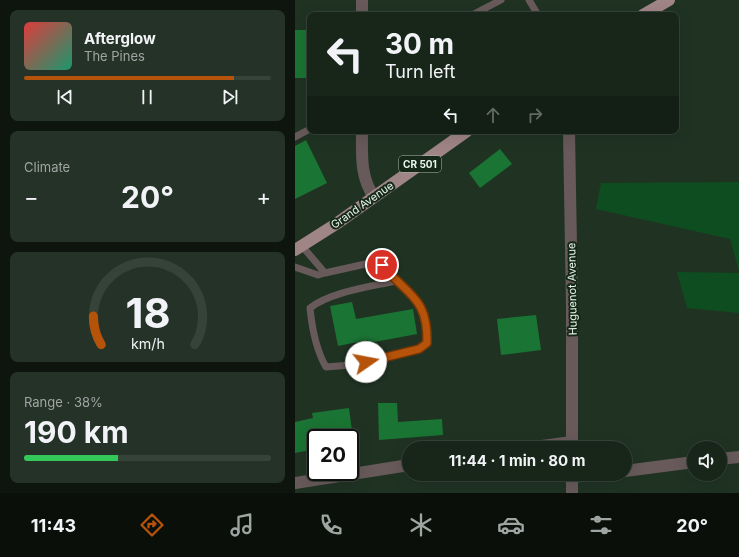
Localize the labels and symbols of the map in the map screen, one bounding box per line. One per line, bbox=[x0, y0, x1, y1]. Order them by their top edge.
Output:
road number: CR 501 bbox=[399, 156, 441, 172]
street label: Grand Avenue bbox=[328, 178, 396, 232]
street label: Huguenot Avenue bbox=[564, 242, 580, 336]
pin bbox=[365, 248, 399, 282]
position arrow bbox=[345, 341, 387, 383]
speed limit sign: 20 bbox=[307, 429, 359, 481]

